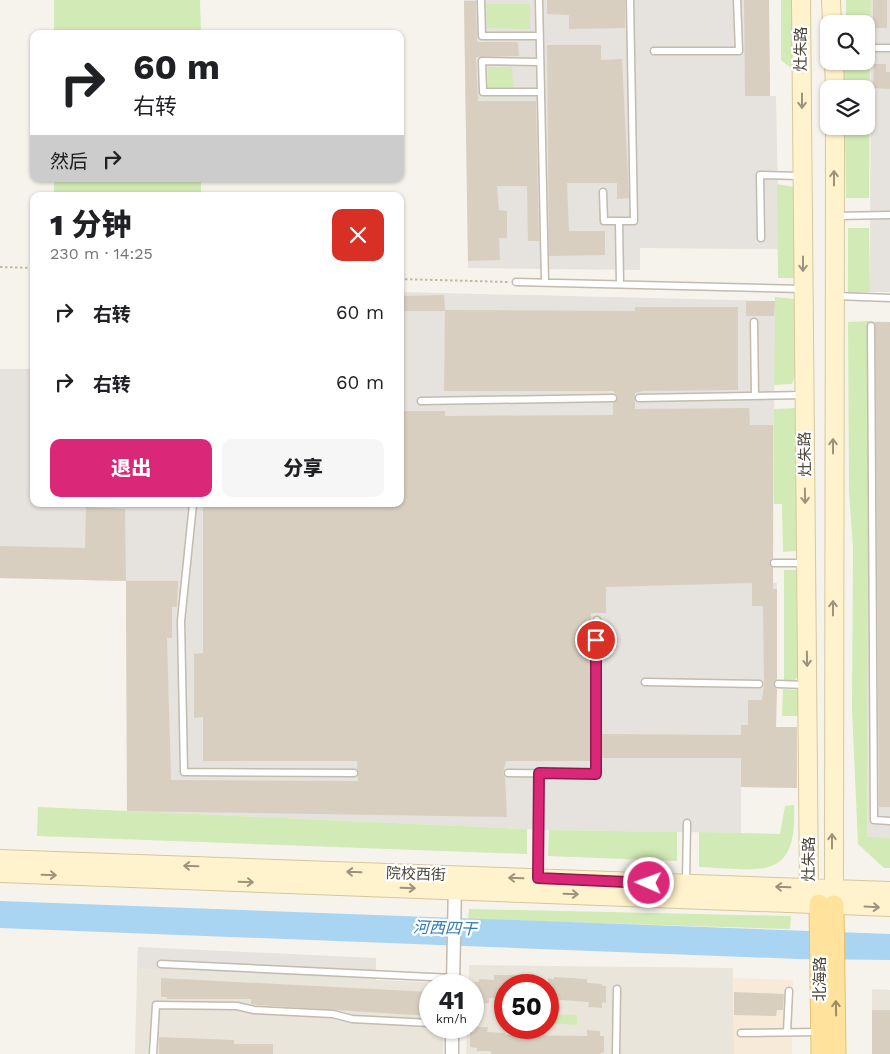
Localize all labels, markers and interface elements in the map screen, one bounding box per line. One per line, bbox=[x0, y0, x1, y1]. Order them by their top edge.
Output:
map controls bbox=[820, 15, 875, 135]
button: search bbox=[820, 15, 875, 70]
street label: 灶朱路 bbox=[792, 26, 810, 72]
text: 60 m bbox=[133, 46, 220, 88]
icon: right bbox=[50, 50, 115, 115]
button: layers bbox=[820, 80, 875, 135]
one-way arrow bbox=[797, 92, 807, 109]
text: 右转 bbox=[133, 94, 177, 119]
icon: right bbox=[98, 145, 126, 173]
text: 然后 bbox=[50, 150, 88, 173]
one-way arrow bbox=[829, 170, 839, 186]
text: 1 分钟 bbox=[50, 207, 131, 242]
button: close bbox=[332, 209, 384, 261]
text: 230 m · 14:25 bbox=[50, 244, 153, 263]
one-way arrow bbox=[798, 255, 808, 271]
icon: right bbox=[50, 298, 78, 326]
text: 60 m bbox=[336, 301, 384, 324]
text: 右转 bbox=[93, 303, 131, 326]
icon: right bbox=[50, 368, 78, 396]
text: 60 m bbox=[336, 371, 384, 394]
text: 右转 bbox=[93, 373, 131, 396]
street label: 灶朱路 bbox=[796, 431, 814, 477]
one-way arrow bbox=[828, 438, 838, 454]
button: 退出 bbox=[50, 439, 212, 497]
button: 分享 bbox=[222, 439, 384, 497]
one-way arrow bbox=[800, 488, 810, 504]
one-way arrow bbox=[828, 600, 838, 616]
pin bbox=[575, 619, 617, 661]
icon: arrive bbox=[582, 626, 610, 654]
one-way arrow bbox=[802, 650, 812, 666]
one-way arrow bbox=[827, 833, 837, 849]
street label: 灶朱路 bbox=[800, 836, 818, 882]
position arrow bbox=[622, 856, 674, 908]
one-way arrow bbox=[184, 861, 200, 870]
street label: 院校西街 bbox=[386, 864, 446, 884]
one-way arrow bbox=[346, 867, 362, 876]
one-way arrow bbox=[40, 870, 56, 879]
one-way arrow bbox=[508, 873, 524, 882]
one-way arrow bbox=[238, 877, 254, 887]
one-way arrow bbox=[400, 883, 416, 893]
one-way arrow bbox=[776, 883, 792, 892]
one-way arrow bbox=[563, 890, 579, 899]
one-way arrow bbox=[864, 902, 880, 911]
water label: 河西四干 bbox=[413, 917, 479, 939]
street label: 北海路 bbox=[811, 956, 829, 1002]
speed limit sign: 50 bbox=[494, 974, 559, 1039]
text: 41 bbox=[438, 986, 465, 1015]
one-way arrow bbox=[831, 1000, 840, 1016]
text: km/h bbox=[436, 1012, 467, 1026]

